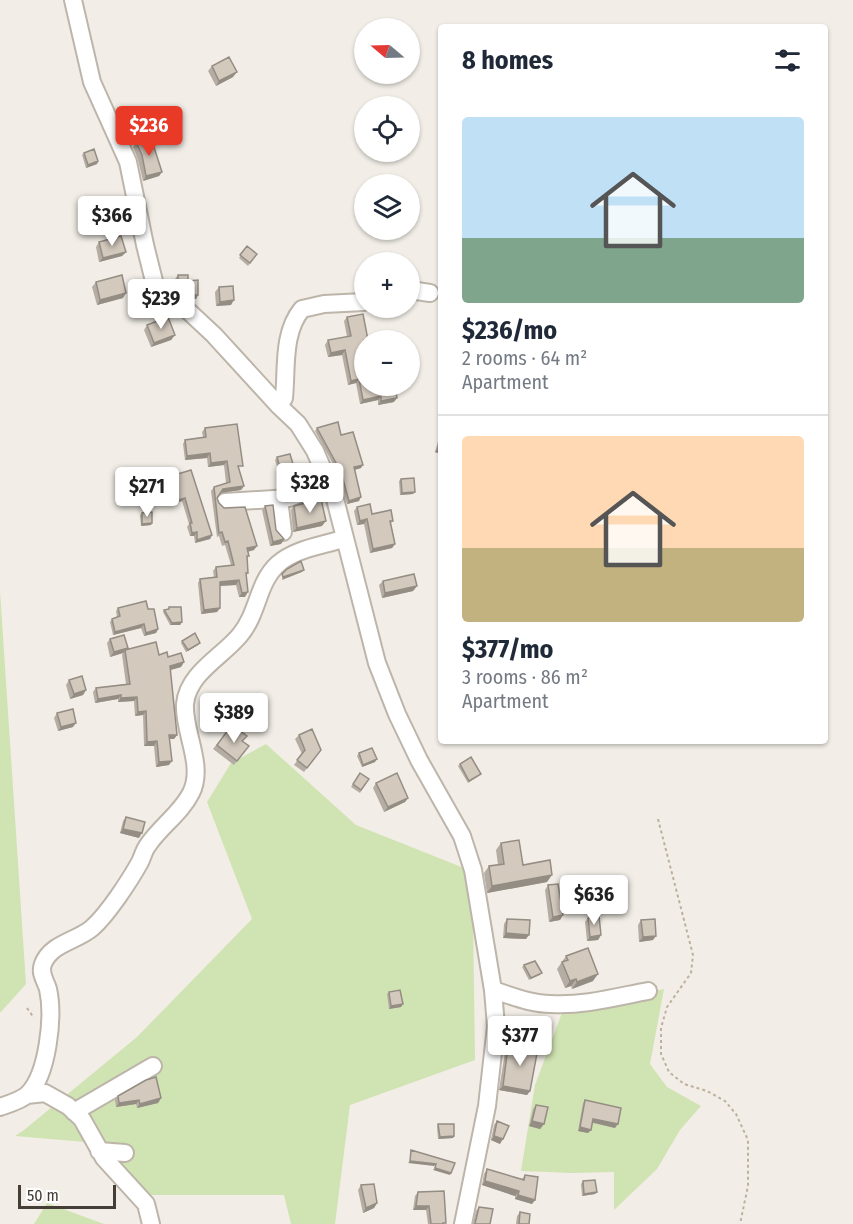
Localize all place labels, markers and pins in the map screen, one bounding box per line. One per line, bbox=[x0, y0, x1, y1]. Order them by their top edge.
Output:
pin: $236 bbox=[113, 106, 185, 157]
pin: $366 bbox=[76, 196, 148, 247]
pin: $239 bbox=[125, 279, 197, 330]
pin: $328 bbox=[274, 463, 346, 514]
pin: $271 bbox=[111, 467, 183, 518]
pin: $389 bbox=[198, 693, 270, 744]
pin: $636 bbox=[558, 875, 630, 926]
pin: $377 bbox=[484, 1016, 556, 1067]

